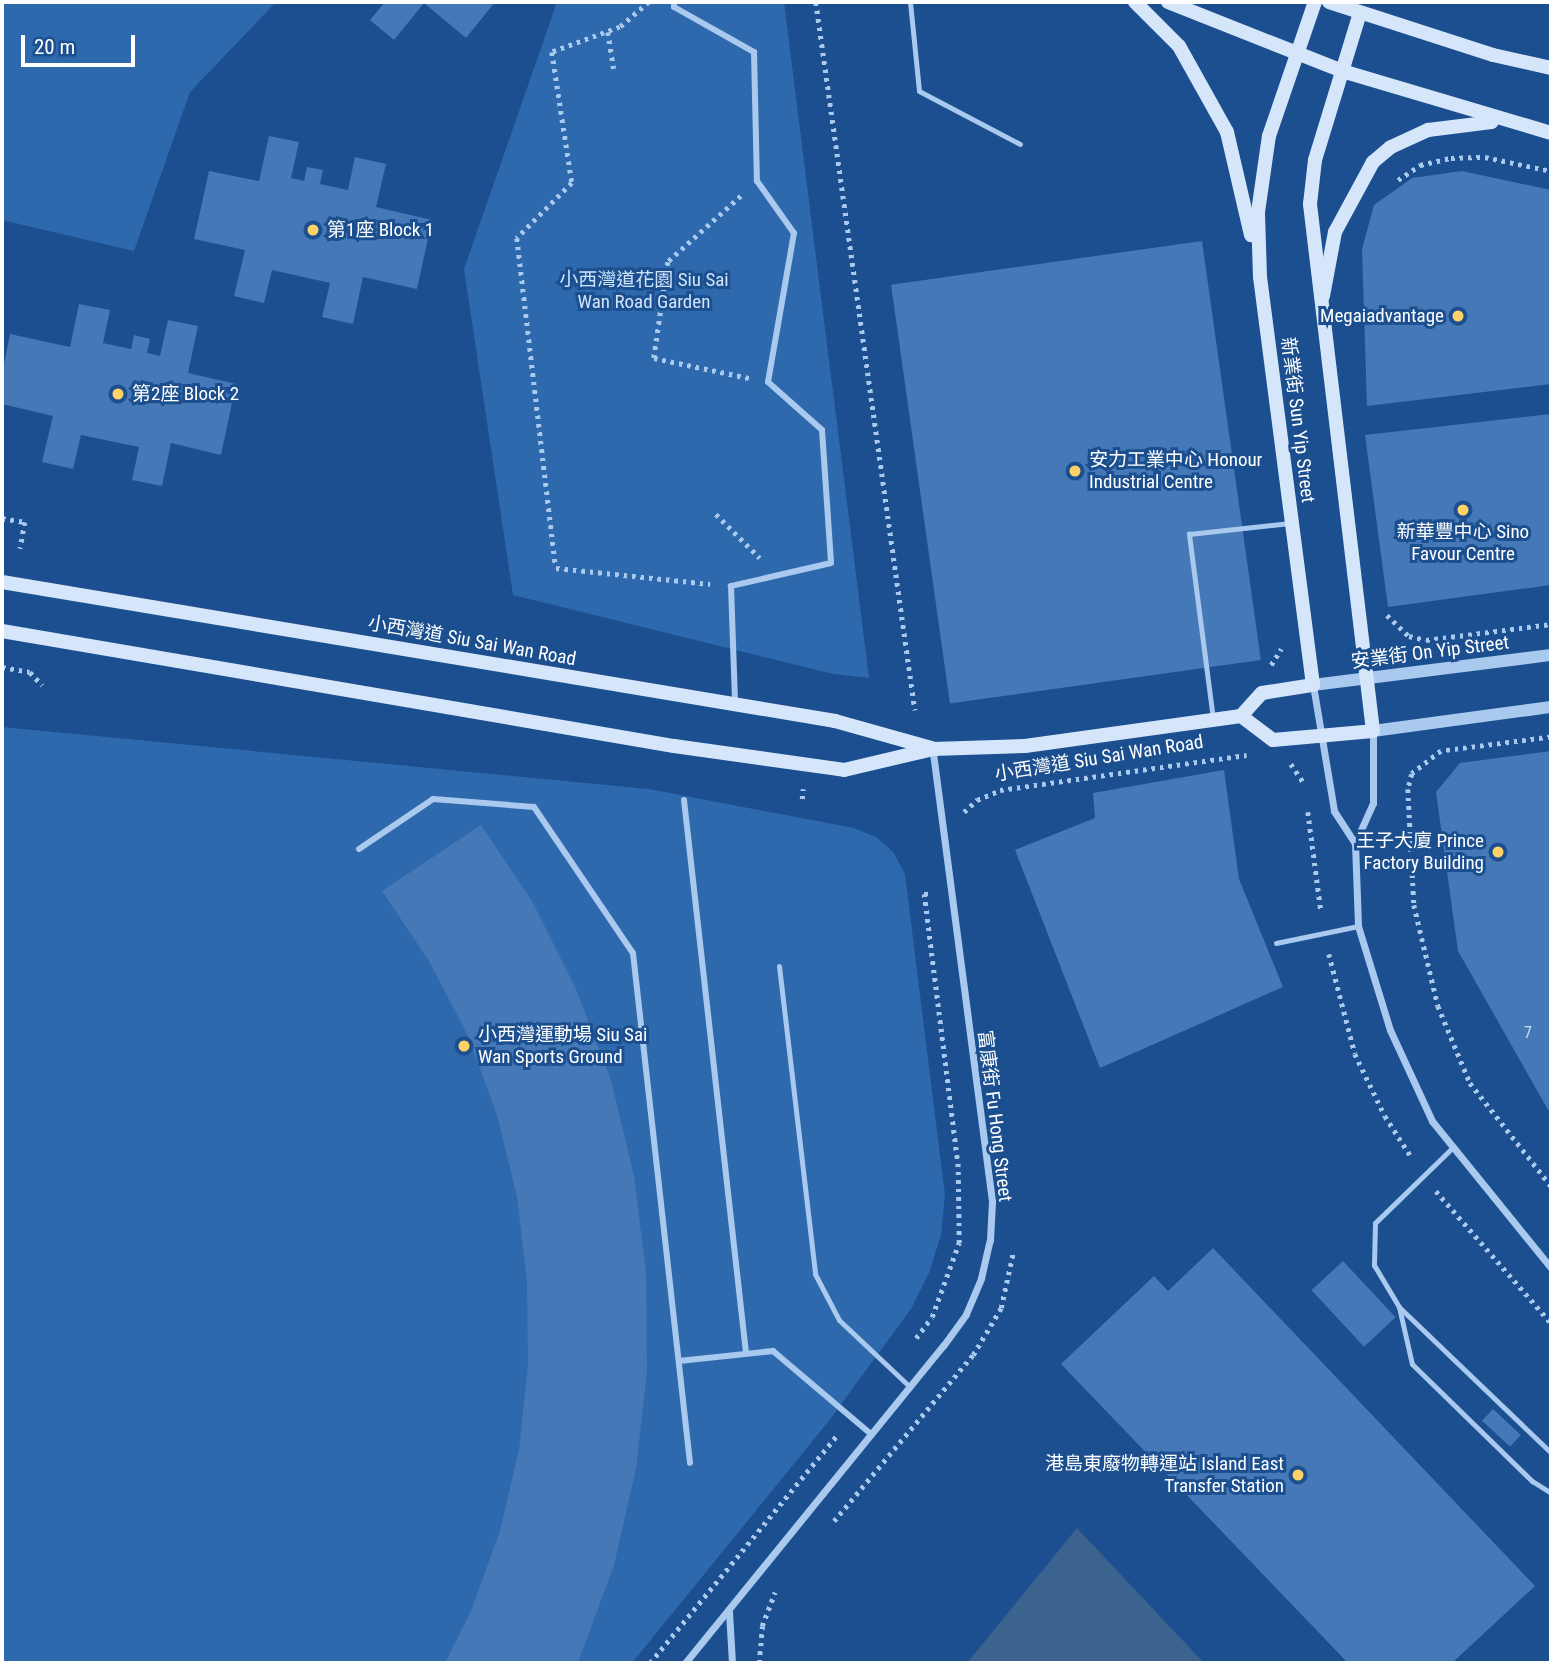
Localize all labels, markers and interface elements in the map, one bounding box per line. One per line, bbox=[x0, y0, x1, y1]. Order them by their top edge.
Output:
scale bar bbox=[24, 21, 138, 65]
text: 20 m bbox=[34, 35, 75, 59]
place label: 第1座 Block 1 bbox=[327, 219, 434, 241]
marker: 第1座 Block 1 bbox=[305, 222, 321, 238]
park label: 小西灣道花園 Siu Sai Wan Road Garden bbox=[559, 269, 729, 313]
place label: Megaiadvantage bbox=[1320, 305, 1444, 327]
marker: Megaiadvantage bbox=[1450, 308, 1466, 324]
street label: 新業街 Sun Yip Street bbox=[1277, 336, 1319, 504]
place label: 第2座 Block 2 bbox=[132, 383, 239, 405]
marker: 第2座 Block 2 bbox=[110, 386, 126, 402]
place label: 安力工業中心 Honour Industrial Centre bbox=[1089, 449, 1262, 493]
marker: 安力工業中心 Honour Industrial Centre bbox=[1067, 463, 1083, 479]
marker: 新華豐中心 Sino Favour Centre bbox=[1455, 502, 1471, 518]
place label: 新華豐中心 Sino Favour Centre bbox=[1397, 521, 1529, 565]
street label: 小西灣道 Siu Sai Wan Road bbox=[366, 611, 578, 671]
street label: 安業街 On Yip Street bbox=[1350, 631, 1510, 673]
street label: 小西灣道 Siu Sai Wan Road bbox=[993, 730, 1205, 786]
place label: 王子大廈 Prince Factory Building bbox=[1356, 830, 1484, 874]
marker: 王子大廈 Prince Factory Building bbox=[1490, 844, 1506, 860]
house number: 7 bbox=[1524, 1023, 1532, 1043]
place label: 小西灣運動場 Siu Sai Wan Sports Ground bbox=[478, 1024, 647, 1068]
street label: 富康街 Fu Hong Street bbox=[973, 1029, 1017, 1203]
marker: 小西灣運動場 Siu Sai Wan Sports Ground bbox=[456, 1038, 472, 1054]
place label: 港島東廢物轉運站 Island East Transfer Station bbox=[1045, 1453, 1284, 1497]
marker: 港島東廢物轉運站 Island East Transfer Station bbox=[1290, 1467, 1306, 1483]

